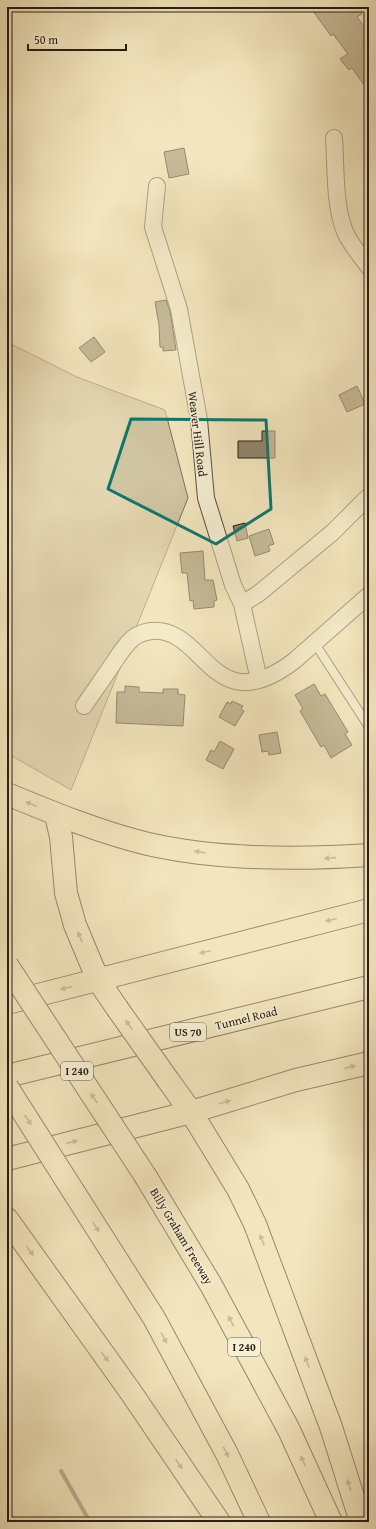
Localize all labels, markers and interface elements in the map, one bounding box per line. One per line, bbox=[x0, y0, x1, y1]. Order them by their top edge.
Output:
scale bar bbox=[28, 26, 126, 52]
text: 50 m bbox=[34, 31, 58, 48]
street label: Weaver Hill Road bbox=[184, 390, 212, 478]
one-way arrow bbox=[25, 801, 37, 807]
one-way arrow bbox=[194, 849, 206, 855]
one-way arrow bbox=[324, 854, 336, 861]
one-way arrow bbox=[325, 917, 337, 923]
one-way arrow bbox=[76, 930, 82, 942]
one-way arrow bbox=[199, 950, 212, 956]
one-way arrow bbox=[60, 986, 72, 992]
street label: Tunnel Road bbox=[213, 1002, 279, 1034]
one-way arrow bbox=[125, 1020, 134, 1031]
road number: US 70 bbox=[170, 1023, 206, 1041]
road number: I 240 bbox=[61, 1062, 93, 1080]
one-way arrow bbox=[344, 1064, 356, 1070]
one-way arrow bbox=[90, 1093, 98, 1103]
one-way arrow bbox=[219, 1099, 231, 1105]
one-way arrow bbox=[24, 1115, 32, 1125]
one-way arrow bbox=[66, 1139, 78, 1145]
street label: Billy Graham Freeway bbox=[146, 1185, 218, 1287]
one-way arrow bbox=[92, 1222, 100, 1232]
one-way arrow bbox=[258, 1233, 264, 1245]
one-way arrow bbox=[26, 1246, 34, 1256]
one-way arrow bbox=[227, 1315, 234, 1327]
one-way arrow bbox=[161, 1332, 167, 1343]
road number: I 240 bbox=[228, 1338, 260, 1356]
one-way arrow bbox=[101, 1351, 110, 1362]
one-way arrow bbox=[304, 1355, 310, 1367]
one-way arrow bbox=[223, 1446, 229, 1458]
one-way arrow bbox=[300, 1456, 306, 1467]
one-way arrow bbox=[175, 1459, 183, 1469]
one-way arrow bbox=[346, 1478, 352, 1490]

